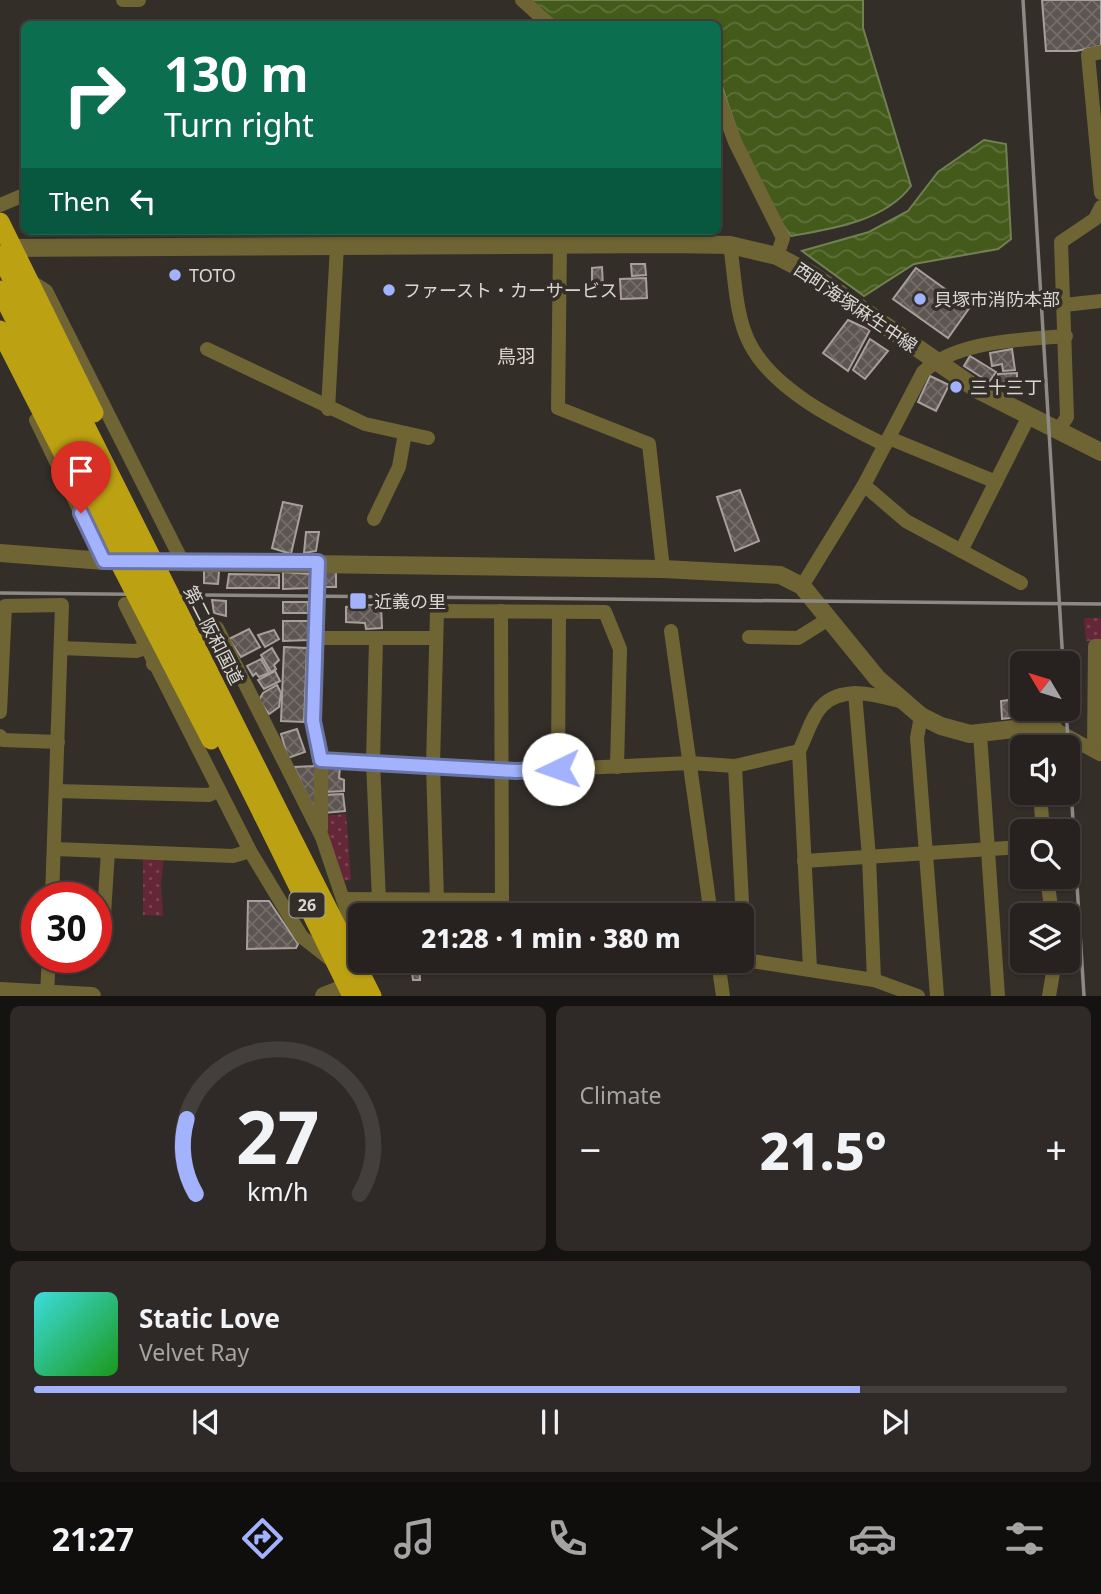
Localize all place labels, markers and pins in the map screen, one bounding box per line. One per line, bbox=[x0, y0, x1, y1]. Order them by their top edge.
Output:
place label: TOTO bbox=[189, 263, 236, 287]
marker: TOTO bbox=[167, 267, 183, 283]
place label: ファースト・カーサービス bbox=[403, 278, 618, 302]
marker: ファースト・カーサービス bbox=[381, 282, 397, 298]
place label: 貝塚市消防本部 bbox=[934, 287, 1060, 311]
marker: 貝塚市消防本部 bbox=[912, 291, 928, 307]
place label: 三十三丁 bbox=[970, 375, 1042, 399]
marker: 三十三丁 bbox=[948, 379, 964, 395]
pin bbox=[51, 441, 111, 513]
place label: 近義の里 bbox=[374, 589, 446, 613]
marker: 近義の里 bbox=[348, 591, 368, 611]

